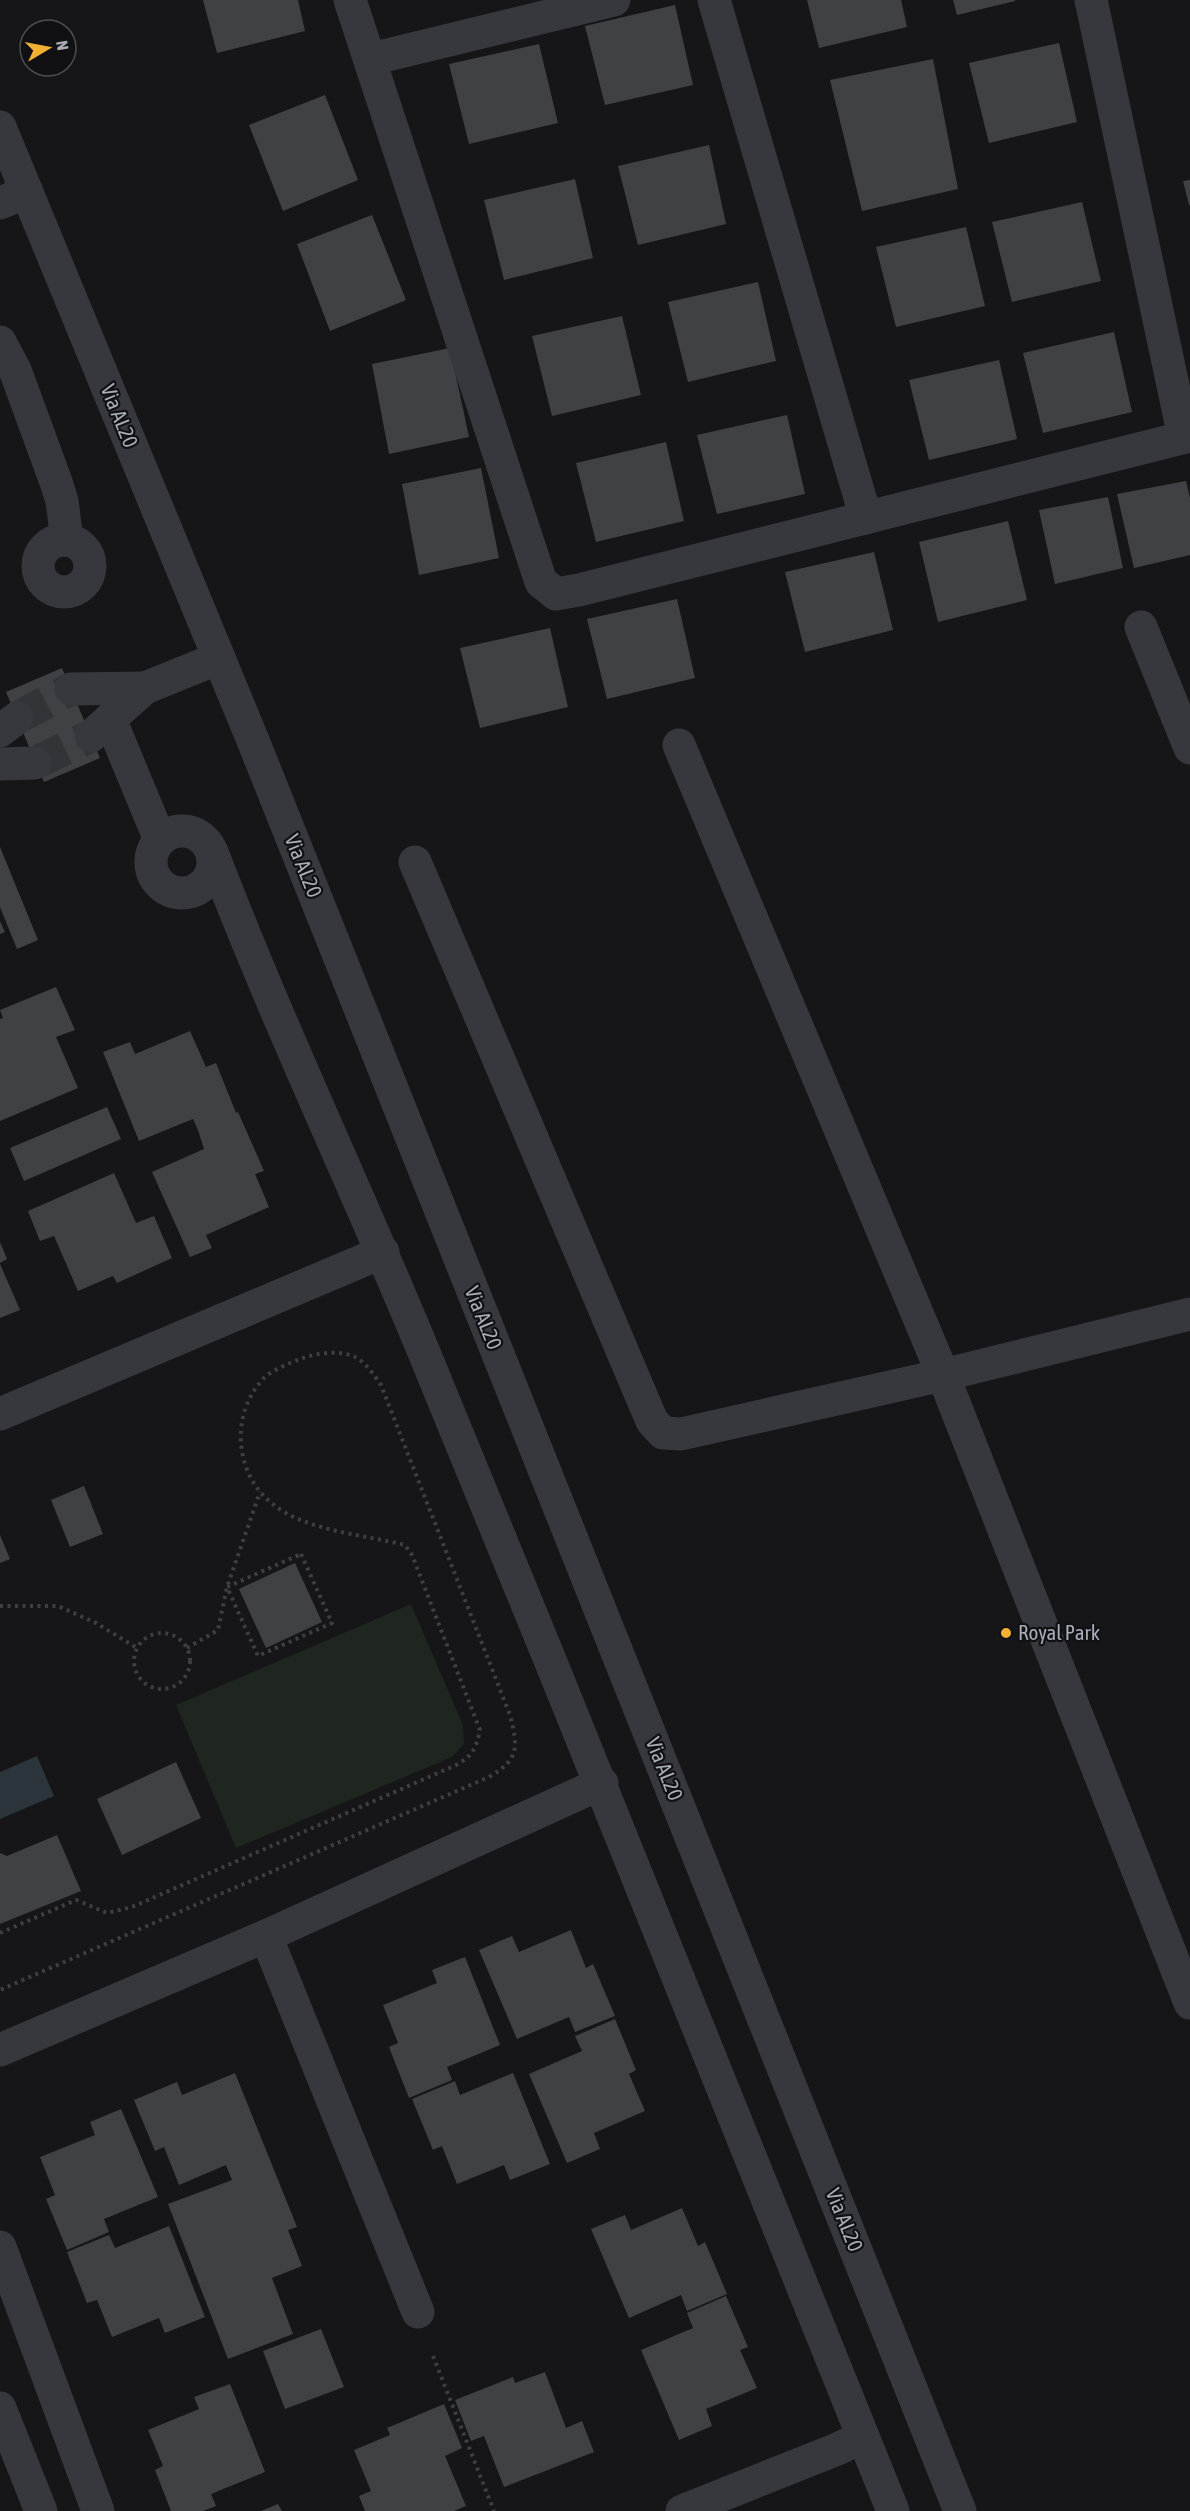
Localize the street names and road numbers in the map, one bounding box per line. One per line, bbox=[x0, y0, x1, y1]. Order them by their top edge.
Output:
street label: Via AL20 bbox=[96, 381, 143, 451]
street label: Via AL20 bbox=[280, 831, 327, 901]
street label: Via AL20 bbox=[460, 1283, 507, 1353]
street label: Via AL20 bbox=[641, 1734, 688, 1804]
street label: Via AL20 bbox=[821, 2185, 868, 2255]

